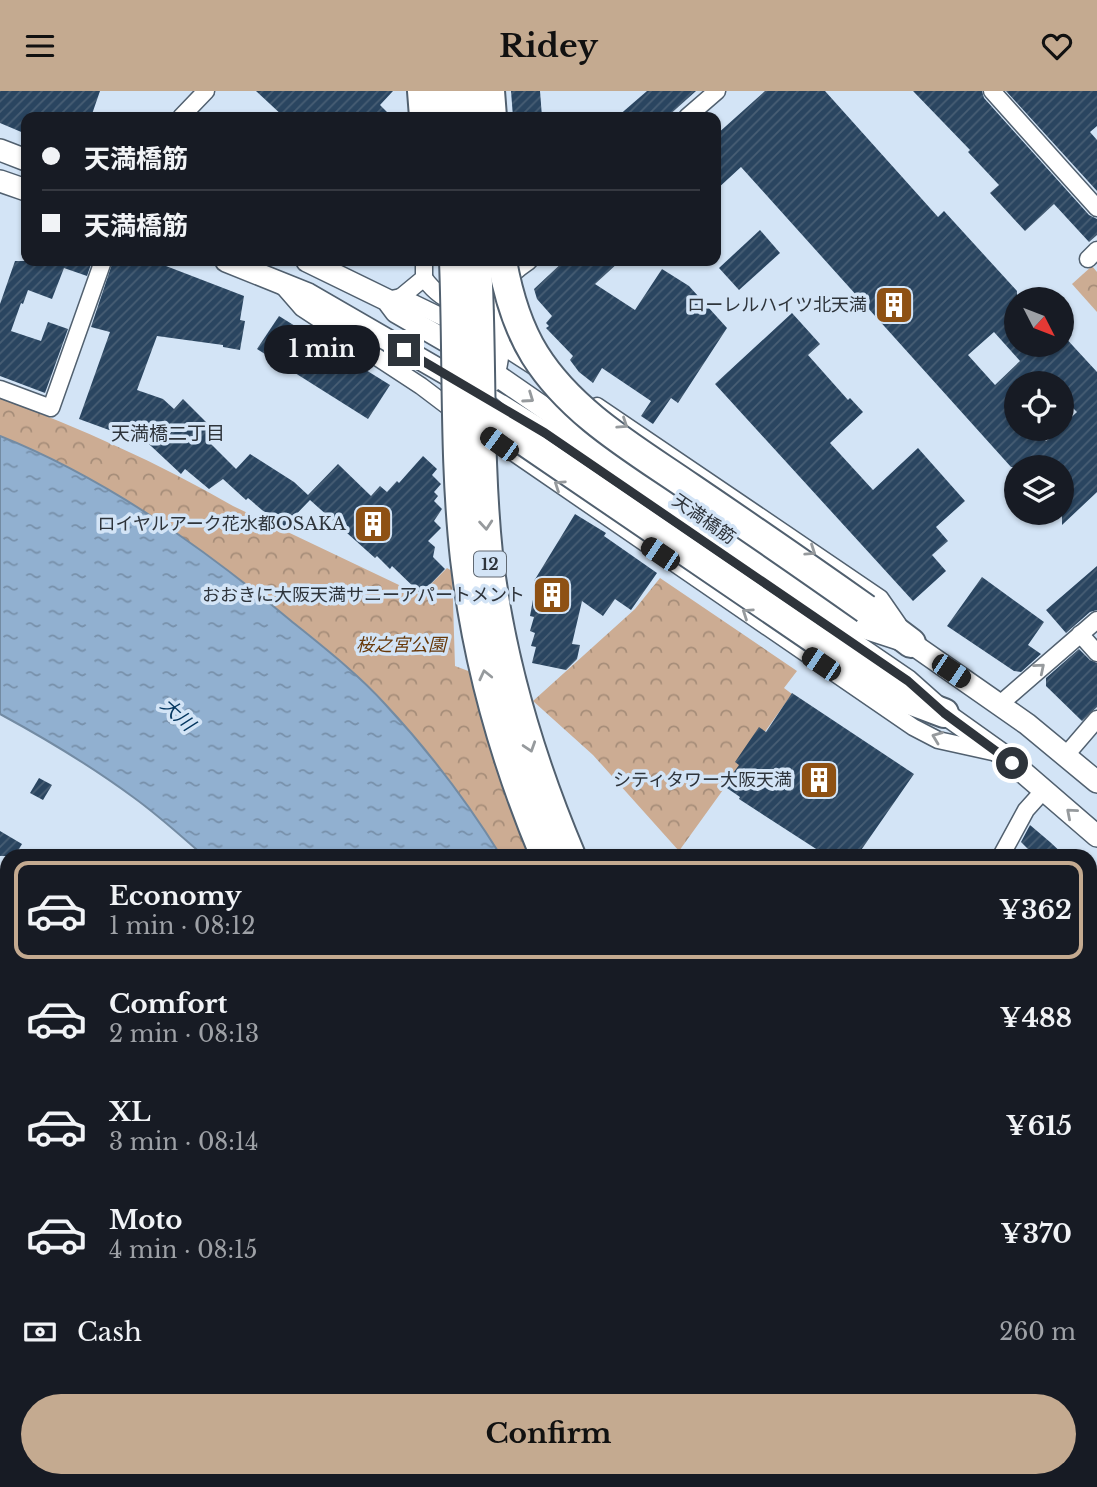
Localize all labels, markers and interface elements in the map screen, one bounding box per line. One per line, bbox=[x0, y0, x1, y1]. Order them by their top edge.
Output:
text: Ridey bbox=[499, 26, 598, 66]
icon: menu bbox=[21, 27, 59, 65]
icon: heart bbox=[1038, 27, 1076, 65]
text: 天満橋筋 bbox=[84, 143, 188, 175]
text: 天満橋筋 bbox=[84, 210, 188, 242]
building icon: ローレルハイツ北天満 bbox=[873, 284, 915, 326]
north arrow bbox=[1004, 287, 1074, 357]
map controls bbox=[1004, 287, 1074, 525]
place label: ローレルハイツ北天満 bbox=[687, 294, 867, 316]
callout: 1 min bbox=[264, 325, 380, 375]
route end bbox=[388, 334, 420, 366]
text: 1 min bbox=[289, 335, 355, 363]
button: locate bbox=[1004, 371, 1074, 441]
one-way arrow bbox=[521, 390, 534, 402]
one-way arrow bbox=[615, 415, 628, 428]
district label: 天満橋二丁目 bbox=[111, 422, 225, 445]
car bbox=[476, 423, 523, 465]
button: layers bbox=[1004, 455, 1074, 525]
one-way arrow bbox=[554, 481, 567, 493]
street label: 天満橋筋 bbox=[668, 489, 740, 549]
building icon: ロイヤルアーク花水都OSAKA bbox=[352, 503, 394, 545]
place label: ロイヤルアーク花水都OSAKA bbox=[97, 513, 347, 535]
one-way arrow bbox=[478, 520, 493, 531]
car bbox=[637, 534, 684, 574]
one-way arrow bbox=[803, 543, 816, 555]
road number: 12 bbox=[474, 551, 506, 577]
building icon: おおきに大阪天満サニーアパートメント bbox=[531, 574, 573, 616]
place label: おおきに大阪天満サニーアパートメント bbox=[202, 584, 525, 606]
one-way arrow bbox=[741, 608, 754, 621]
park label: 桜之宮公園 bbox=[356, 634, 449, 656]
car bbox=[798, 644, 845, 684]
car bbox=[928, 651, 975, 691]
one-way arrow bbox=[1031, 664, 1044, 676]
one-way arrow bbox=[479, 669, 494, 681]
water label: 大川 bbox=[156, 693, 201, 737]
one-way arrow bbox=[931, 732, 943, 746]
one-way arrow bbox=[522, 741, 536, 753]
route start bbox=[996, 747, 1028, 779]
building icon: シティタワー大阪天満 bbox=[798, 759, 840, 801]
place label: シティタワー大阪天満 bbox=[613, 769, 792, 791]
one-way arrow bbox=[1066, 809, 1079, 821]
icon: car bbox=[25, 879, 88, 942]
text: Economy bbox=[109, 880, 242, 912]
text: ¥362 bbox=[999, 894, 1072, 926]
text: 1 min · 08:12 bbox=[109, 912, 255, 940]
icon: car bbox=[25, 987, 88, 1050]
text: Comfort bbox=[109, 988, 227, 1020]
text: ¥488 bbox=[1000, 1002, 1072, 1034]
text: 2 min · 08:13 bbox=[109, 1020, 259, 1048]
icon: car bbox=[25, 1095, 88, 1158]
text: XL bbox=[109, 1096, 151, 1128]
text: ¥615 bbox=[1006, 1110, 1072, 1142]
text: 3 min · 08:14 bbox=[109, 1128, 259, 1156]
icon: car bbox=[25, 1203, 88, 1266]
text: Moto bbox=[109, 1204, 182, 1236]
text: ¥370 bbox=[1000, 1218, 1072, 1250]
text: 4 min · 08:15 bbox=[109, 1236, 257, 1264]
icon: cash bbox=[21, 1313, 59, 1351]
text: Cash bbox=[77, 1316, 142, 1348]
text: 260 m bbox=[999, 1318, 1076, 1346]
button: Confirm bbox=[21, 1394, 1076, 1474]

